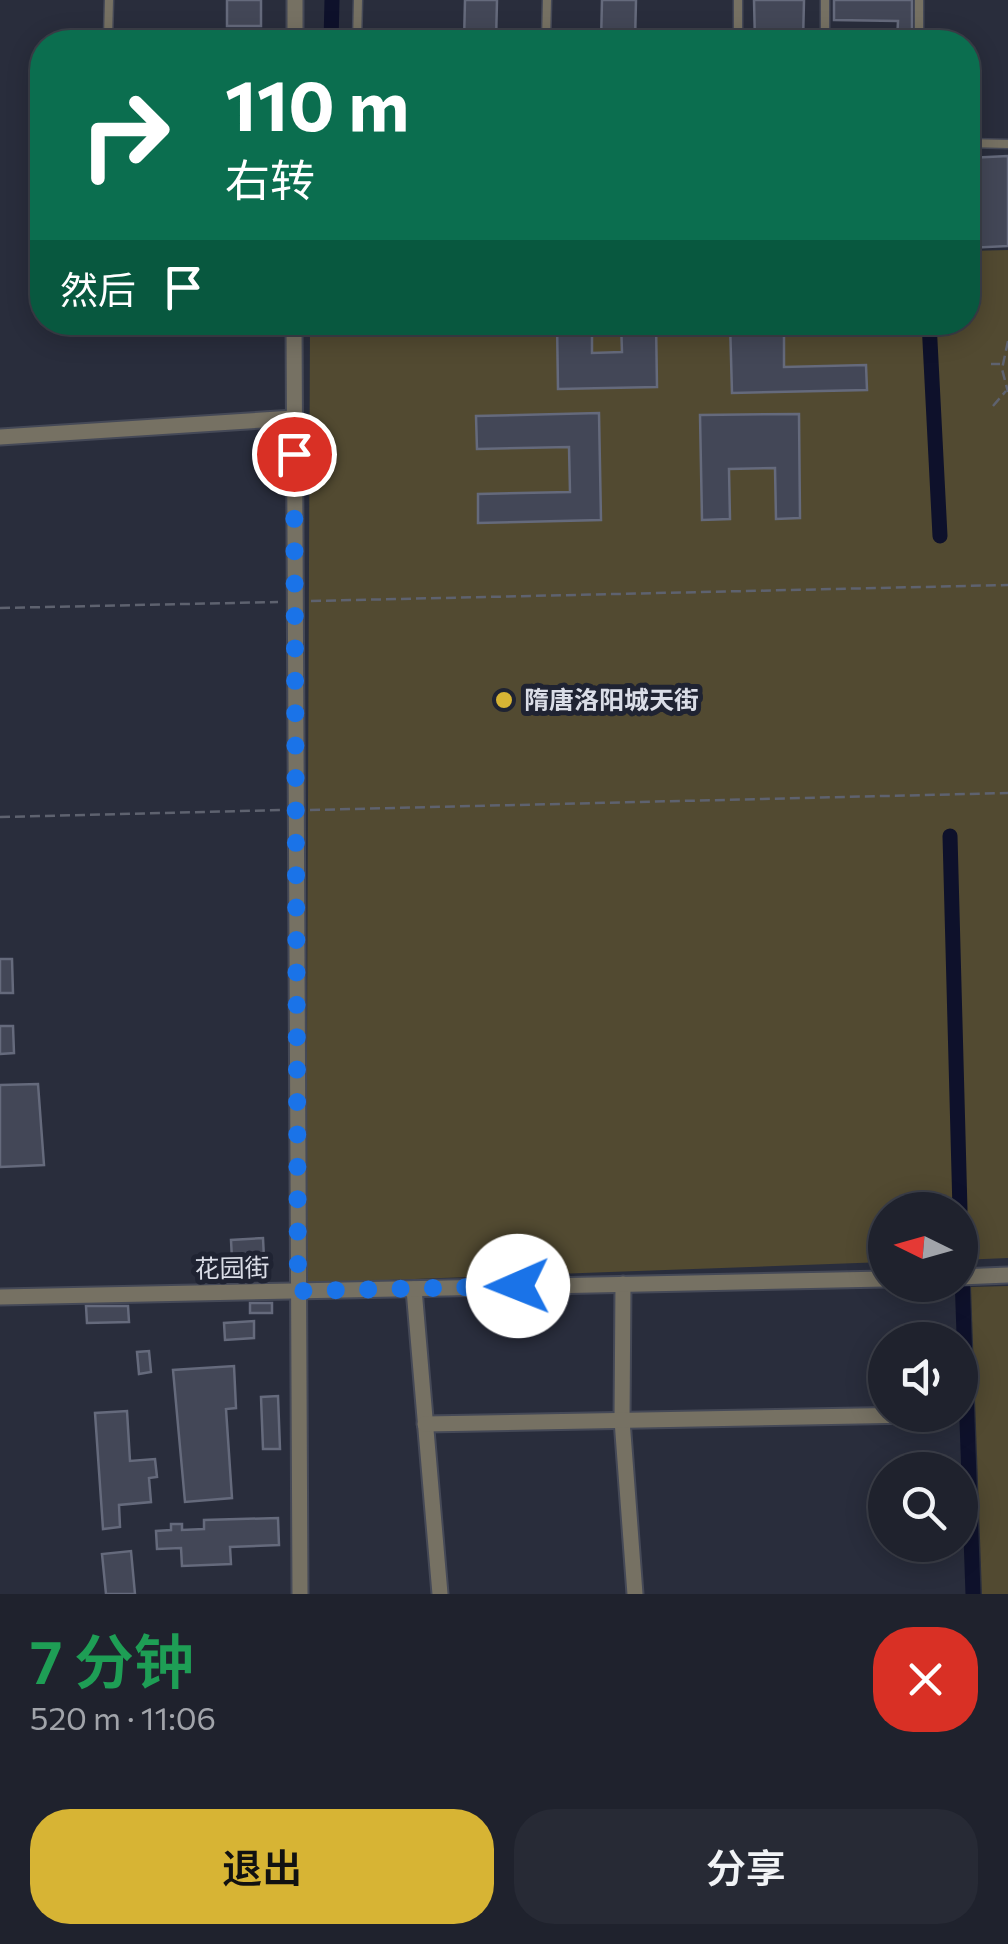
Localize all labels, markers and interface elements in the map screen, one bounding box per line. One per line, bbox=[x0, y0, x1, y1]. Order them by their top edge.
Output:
text: 110 m bbox=[225, 60, 409, 145]
icon: right bbox=[60, 70, 190, 200]
text: 右转 bbox=[225, 151, 315, 206]
icon: arrive bbox=[156, 260, 211, 315]
text: 然后 bbox=[60, 265, 136, 312]
pin bbox=[252, 412, 337, 497]
icon: arrive bbox=[267, 427, 322, 482]
place label: 隋唐洛阳城天街 bbox=[524, 684, 699, 714]
marker: 隋唐洛阳城天街 bbox=[493, 689, 515, 711]
north arrow bbox=[868, 1192, 978, 1302]
map controls bbox=[868, 1192, 978, 1562]
position arrow bbox=[466, 1234, 570, 1338]
street label: 花园街 bbox=[194, 1251, 270, 1283]
button: sound bbox=[868, 1322, 978, 1432]
button: search bbox=[868, 1452, 978, 1562]
text: 7 分钟 bbox=[30, 1623, 194, 1696]
button: close bbox=[873, 1627, 978, 1732]
text: 520 m · 11:06 bbox=[30, 1697, 216, 1737]
button: 退出 bbox=[30, 1809, 494, 1924]
button: 分享 bbox=[514, 1809, 978, 1924]

